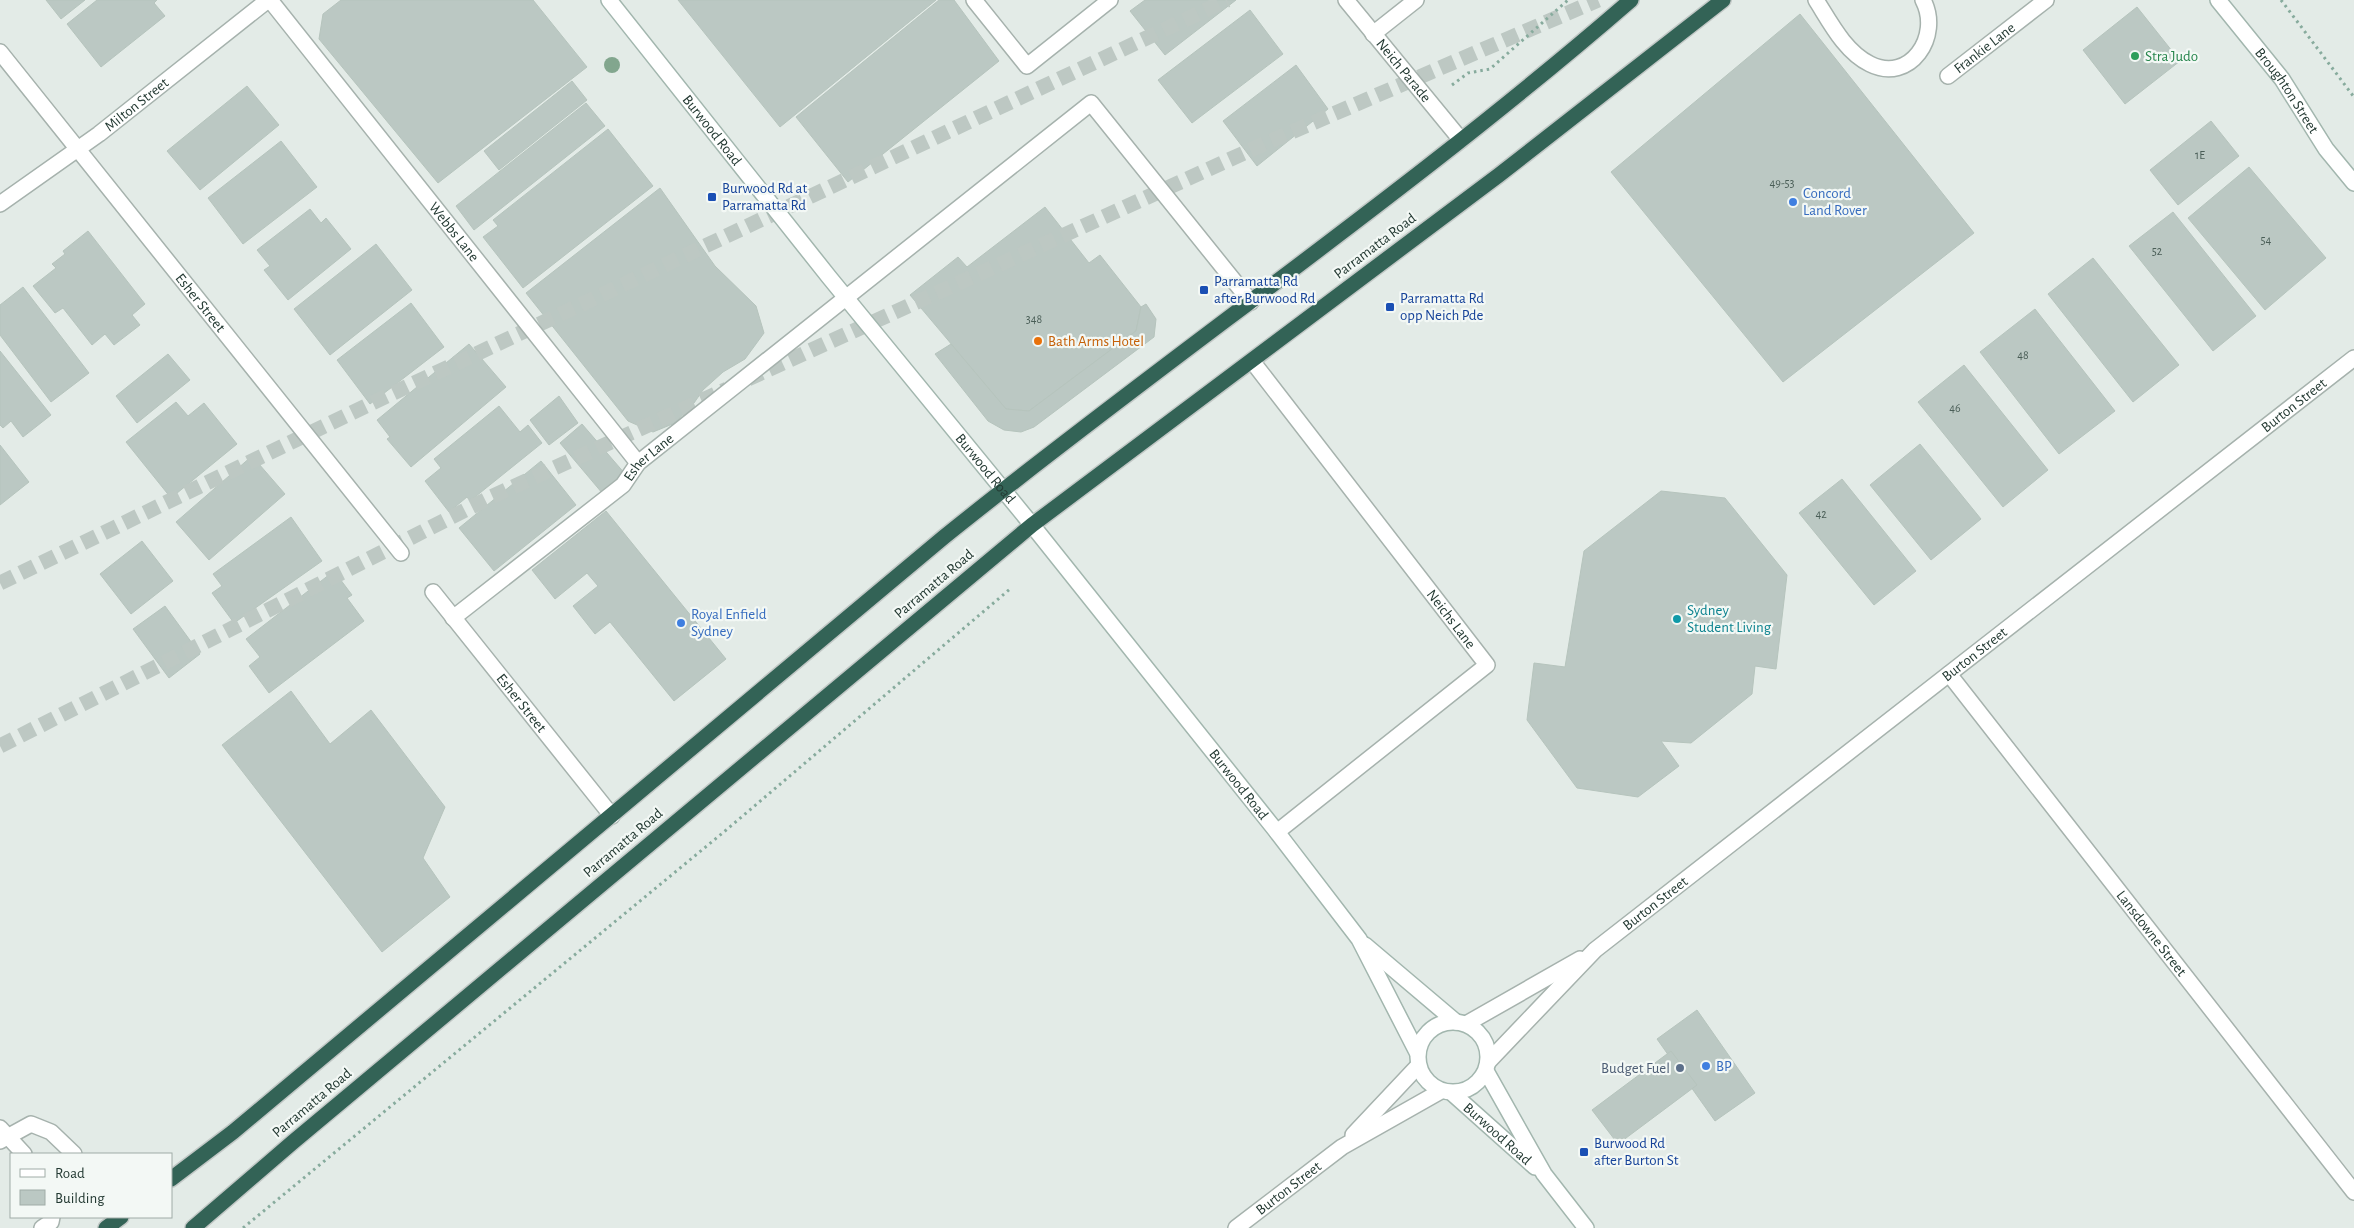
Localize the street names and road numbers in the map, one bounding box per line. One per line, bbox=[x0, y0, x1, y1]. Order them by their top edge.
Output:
street label: Frankie Lane bbox=[1951, 20, 2018, 76]
street label: Neich Parade bbox=[1373, 36, 1434, 105]
street label: Broughton Street bbox=[2252, 45, 2322, 136]
street label: Milton Street bbox=[102, 75, 171, 134]
street label: Burwood Road bbox=[680, 92, 745, 168]
street label: Webbs Lane bbox=[426, 199, 482, 264]
street label: Parramatta Road bbox=[1331, 210, 1419, 282]
street label: Esher Street bbox=[173, 271, 229, 335]
street label: Burton Street bbox=[2258, 375, 2329, 435]
street label: Esher Lane bbox=[621, 430, 676, 484]
street label: Burwood Road bbox=[953, 431, 1019, 506]
street label: Parramatta Road bbox=[892, 547, 977, 621]
street label: Neichs Lane bbox=[1424, 587, 1479, 651]
street label: Burton Street bbox=[1939, 624, 2010, 684]
street label: Esher Street bbox=[494, 671, 550, 735]
street label: Burwood Road bbox=[1206, 746, 1272, 823]
street label: Parramatta Road bbox=[581, 806, 666, 880]
street label: Burton Street bbox=[1620, 873, 1690, 933]
street label: Lansdowne Street bbox=[2114, 888, 2190, 979]
street label: Parramatta Road bbox=[270, 1066, 355, 1140]
street label: Burwood Road bbox=[1461, 1100, 1535, 1168]
street label: Burton Street bbox=[1253, 1158, 1324, 1218]

